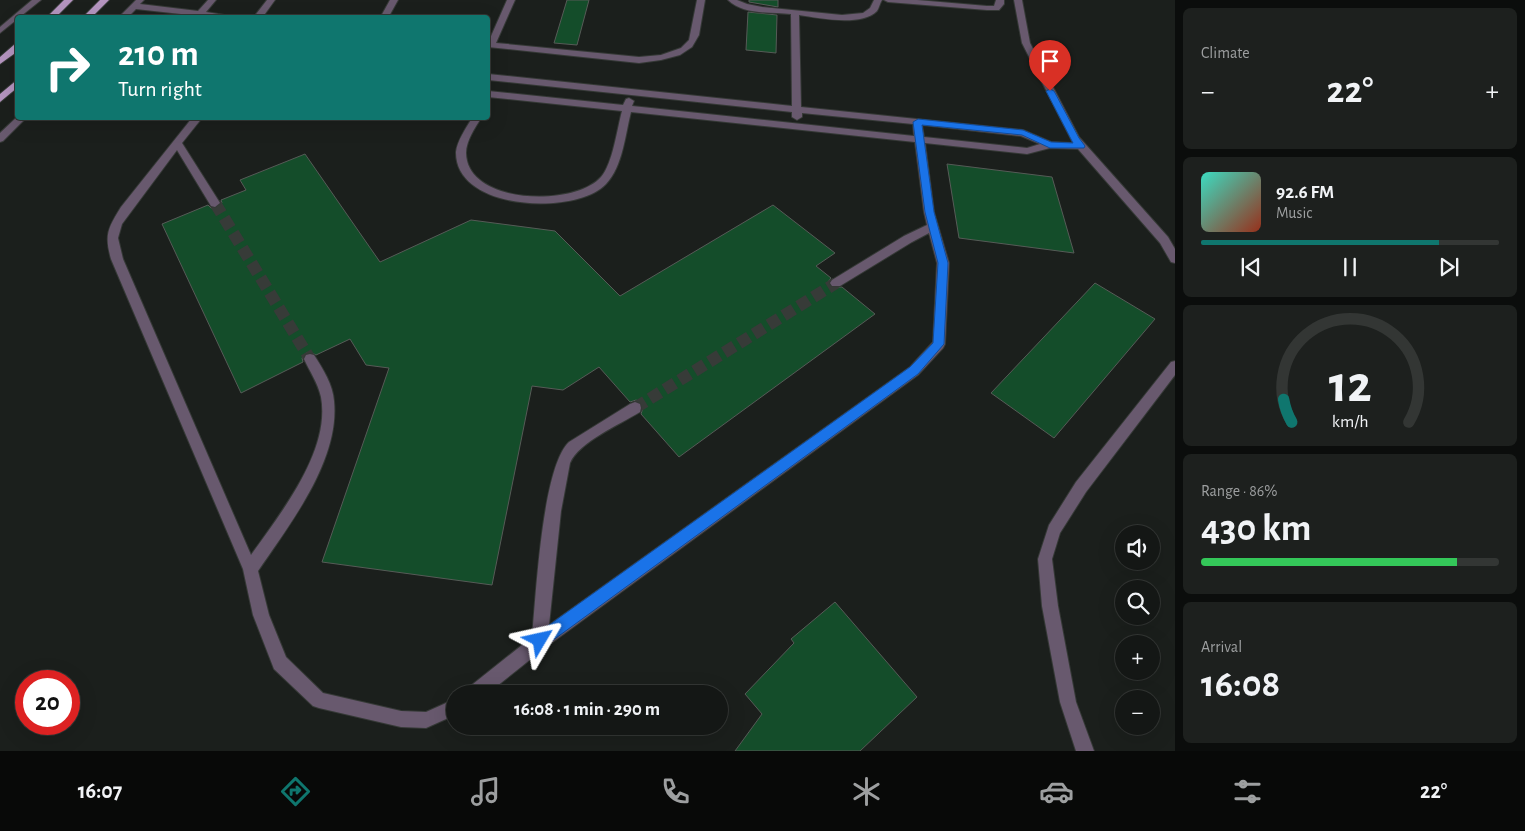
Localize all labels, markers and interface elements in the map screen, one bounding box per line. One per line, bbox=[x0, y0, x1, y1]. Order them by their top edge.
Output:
icon: right bbox=[35, 35, 100, 100]
text: 210 m bbox=[118, 37, 199, 72]
pin bbox=[1029, 40, 1071, 91]
text: Climate bbox=[1201, 45, 1250, 61]
icon: arrive bbox=[1036, 47, 1064, 75]
text: 22° bbox=[1327, 72, 1373, 110]
text: Turn right bbox=[118, 78, 202, 100]
text: − bbox=[1201, 78, 1214, 106]
text: + bbox=[1486, 78, 1499, 106]
text: 92.6 FM bbox=[1276, 183, 1334, 202]
text: Music bbox=[1276, 205, 1312, 221]
icon: previous bbox=[1237, 253, 1265, 281]
icon: pause bbox=[1336, 253, 1364, 281]
icon: next bbox=[1435, 253, 1463, 281]
text: 12 bbox=[1328, 359, 1372, 411]
text: km/h bbox=[1332, 413, 1368, 431]
text: Range · 86% bbox=[1201, 483, 1277, 499]
text: 430 km bbox=[1201, 510, 1312, 548]
map controls bbox=[1115, 525, 1160, 735]
button: sound bbox=[1115, 525, 1160, 570]
button: search bbox=[1115, 580, 1160, 625]
position arrow bbox=[513, 613, 565, 665]
button: + bbox=[1115, 635, 1160, 680]
text: Arrival bbox=[1201, 639, 1242, 655]
text: 16:08 bbox=[1201, 666, 1280, 704]
speed limit sign: 20 bbox=[15, 670, 80, 735]
button: − bbox=[1115, 690, 1160, 735]
text: 16:08 · 1 min · 290 m bbox=[514, 700, 660, 719]
icon: directions bbox=[278, 774, 313, 809]
icon: music bbox=[468, 774, 503, 809]
icon: phone bbox=[658, 774, 693, 809]
icon: climate bbox=[849, 774, 884, 809]
icon: car bbox=[1039, 774, 1074, 809]
icon: filters bbox=[1230, 774, 1265, 809]
text: 16:07 bbox=[78, 780, 122, 802]
text: 22° bbox=[1420, 780, 1447, 802]

